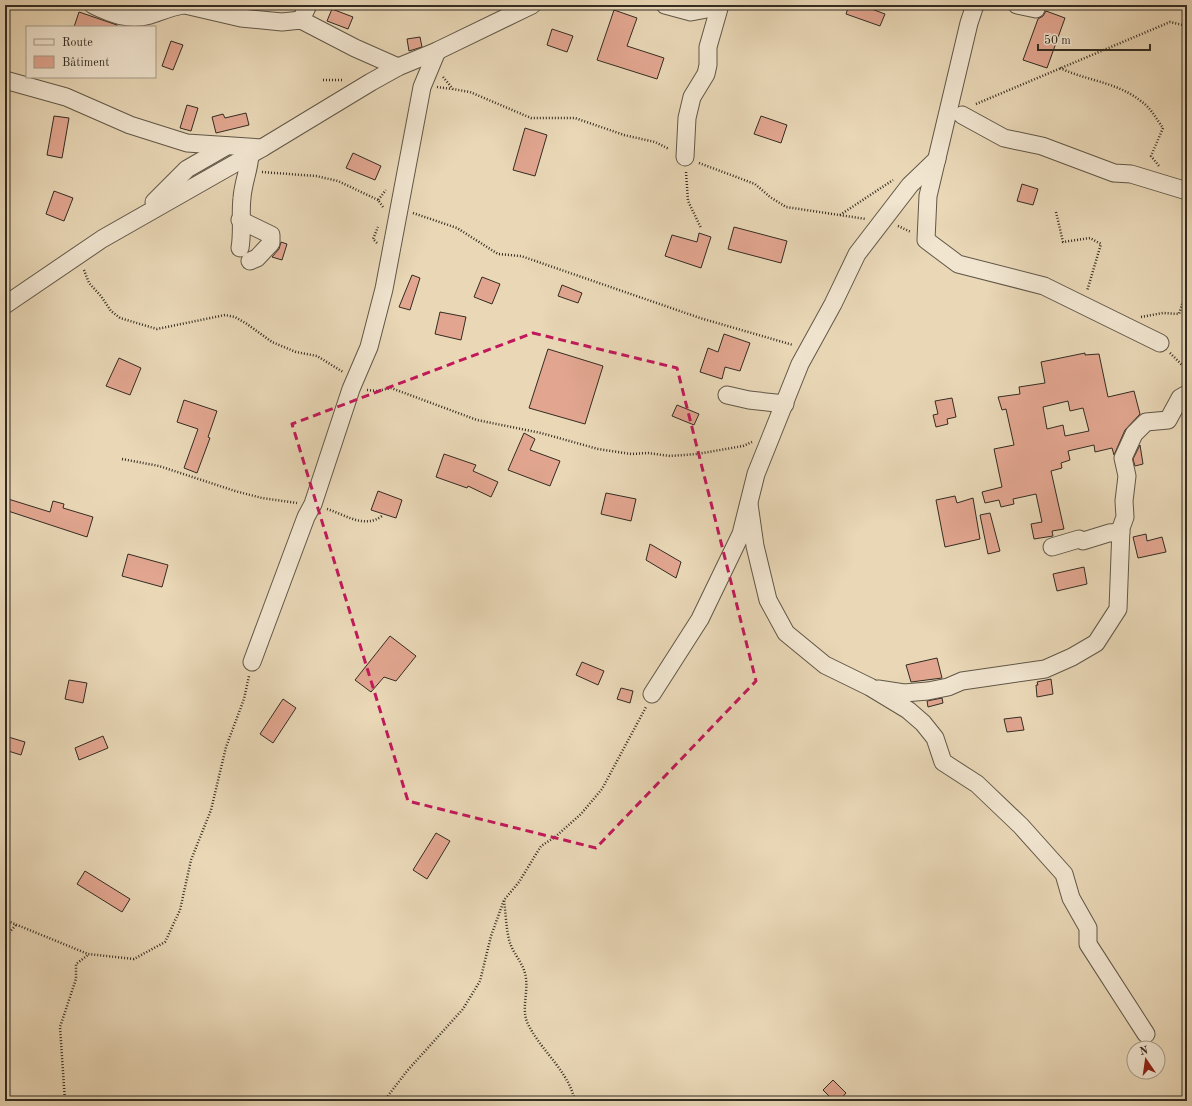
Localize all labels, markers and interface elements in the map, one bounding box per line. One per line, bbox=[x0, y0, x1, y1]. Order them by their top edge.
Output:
legend bbox=[26, 26, 156, 78]
scale bar bbox=[1038, 26, 1150, 52]
text: 50 m bbox=[1044, 34, 1071, 47]
text: Route bbox=[62, 37, 93, 49]
text: Bâtiment bbox=[62, 57, 109, 69]
north arrow bbox=[1126, 1040, 1166, 1080]
text: N bbox=[1139, 1045, 1150, 1058]

